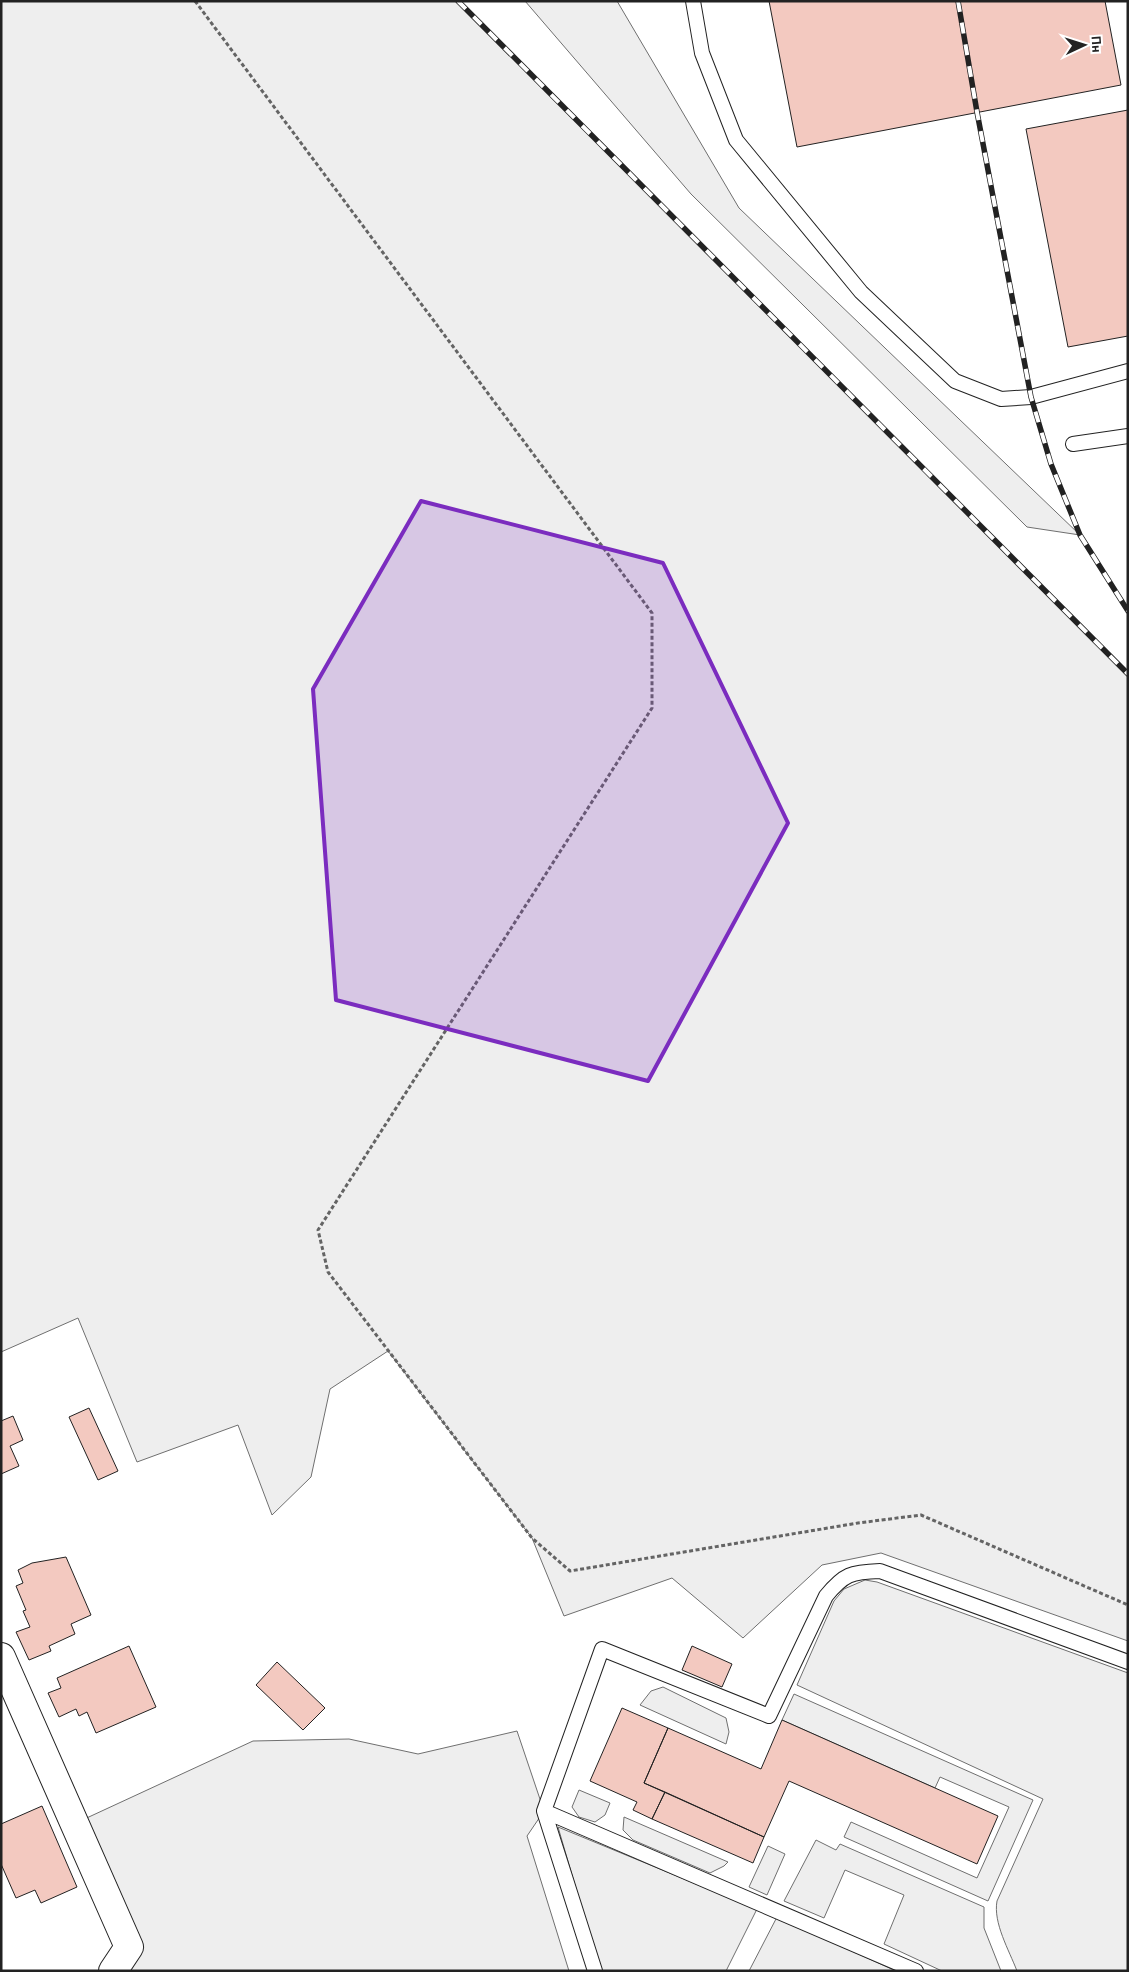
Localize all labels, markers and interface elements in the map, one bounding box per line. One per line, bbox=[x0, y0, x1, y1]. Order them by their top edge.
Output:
north arrow bbox=[1059, 20, 1109, 70]
text: Пн bbox=[1088, 35, 1104, 53]

